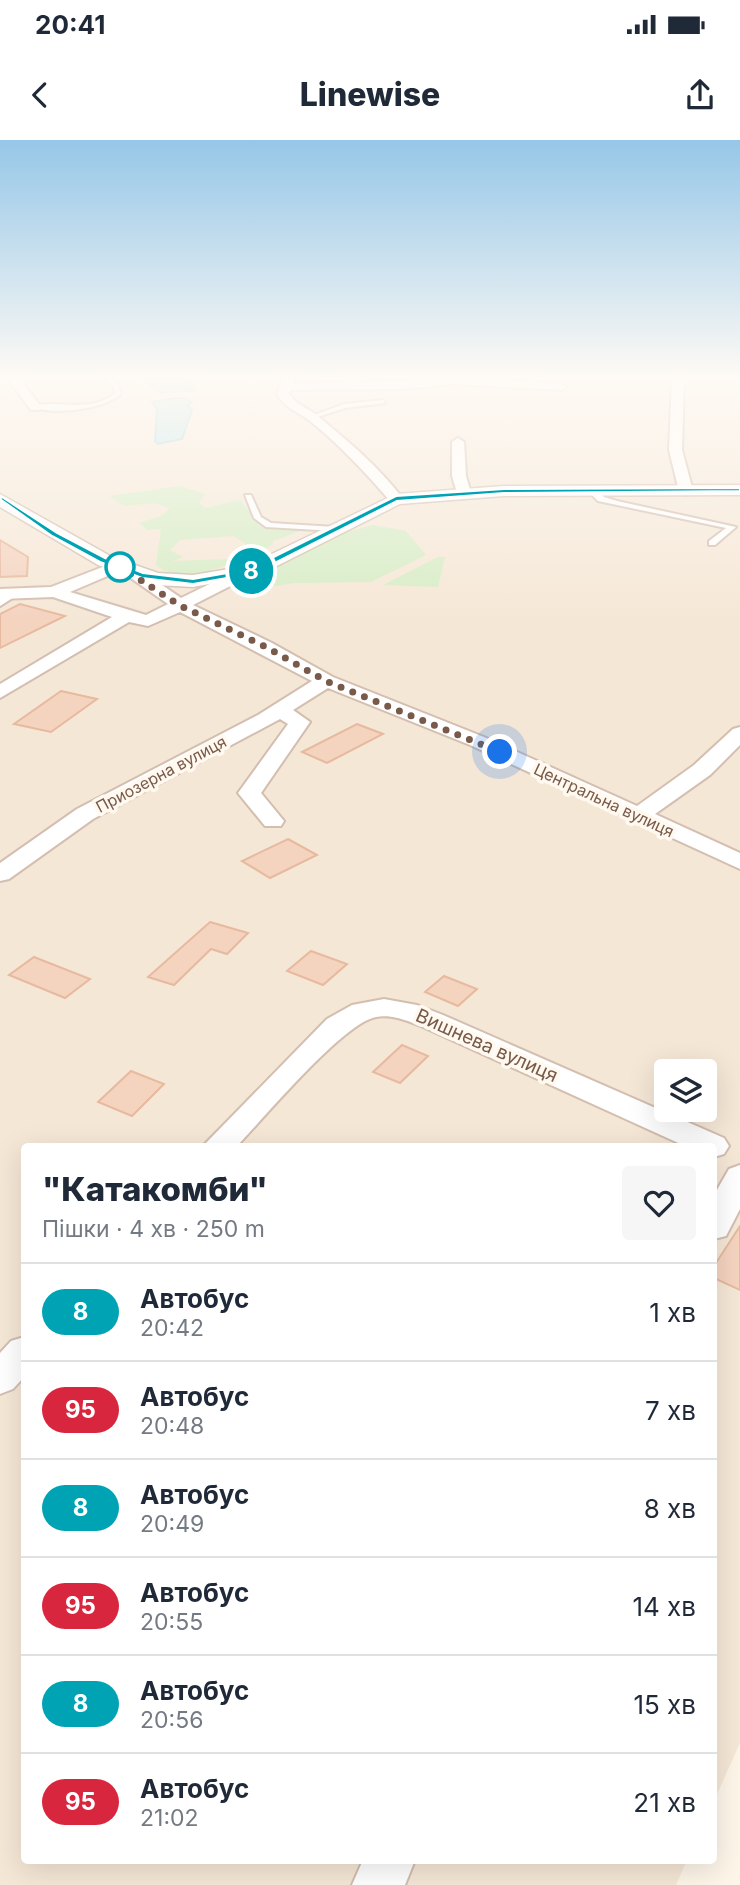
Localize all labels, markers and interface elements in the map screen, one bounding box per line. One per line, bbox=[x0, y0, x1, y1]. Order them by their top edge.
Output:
text: 20:41 bbox=[35, 9, 105, 40]
text: Linewise bbox=[300, 75, 440, 114]
icon: back bbox=[21, 76, 59, 114]
icon: share bbox=[681, 76, 719, 114]
line badge: 8 bbox=[228, 548, 274, 594]
unlabelled marker bbox=[105, 552, 135, 582]
text: 8 bbox=[243, 556, 259, 585]
street label: Приозерна вулиця bbox=[92, 731, 230, 817]
your location bbox=[482, 734, 517, 769]
street label: Центральна вулиця bbox=[531, 759, 677, 841]
street label: Вишнева вулиця bbox=[412, 1004, 561, 1087]
map controls bbox=[654, 1059, 717, 1122]
button: layers bbox=[654, 1059, 717, 1122]
button: heart bbox=[622, 1166, 696, 1240]
text: "Катакомби" bbox=[42, 1169, 268, 1209]
text: Пішки · 4 хв · 250 m bbox=[42, 1215, 265, 1243]
text: Автобус bbox=[140, 1283, 249, 1314]
text: 8 bbox=[73, 1297, 88, 1326]
text: 1 хв bbox=[649, 1297, 696, 1328]
text: 20:42 bbox=[140, 1314, 204, 1342]
text: Автобус bbox=[140, 1381, 249, 1412]
text: 95 bbox=[65, 1395, 96, 1424]
text: 7 хв bbox=[645, 1395, 696, 1426]
text: 20:48 bbox=[140, 1412, 204, 1440]
text: Автобус bbox=[140, 1479, 249, 1510]
text: 8 bbox=[73, 1493, 88, 1522]
text: 8 хв bbox=[644, 1493, 696, 1524]
text: 20:49 bbox=[140, 1510, 204, 1538]
text: Автобус bbox=[140, 1577, 249, 1608]
text: 95 bbox=[65, 1591, 96, 1620]
text: 14 хв bbox=[632, 1591, 696, 1622]
text: 20:55 bbox=[140, 1608, 203, 1636]
text: Автобус bbox=[140, 1675, 249, 1706]
text: 8 bbox=[73, 1689, 88, 1718]
text: 15 хв bbox=[633, 1689, 696, 1720]
text: 20:56 bbox=[140, 1706, 203, 1734]
text: Автобус bbox=[140, 1773, 249, 1804]
text: 95 bbox=[65, 1787, 96, 1816]
text: 21 хв bbox=[633, 1787, 696, 1818]
text: 21:02 bbox=[140, 1804, 199, 1832]

